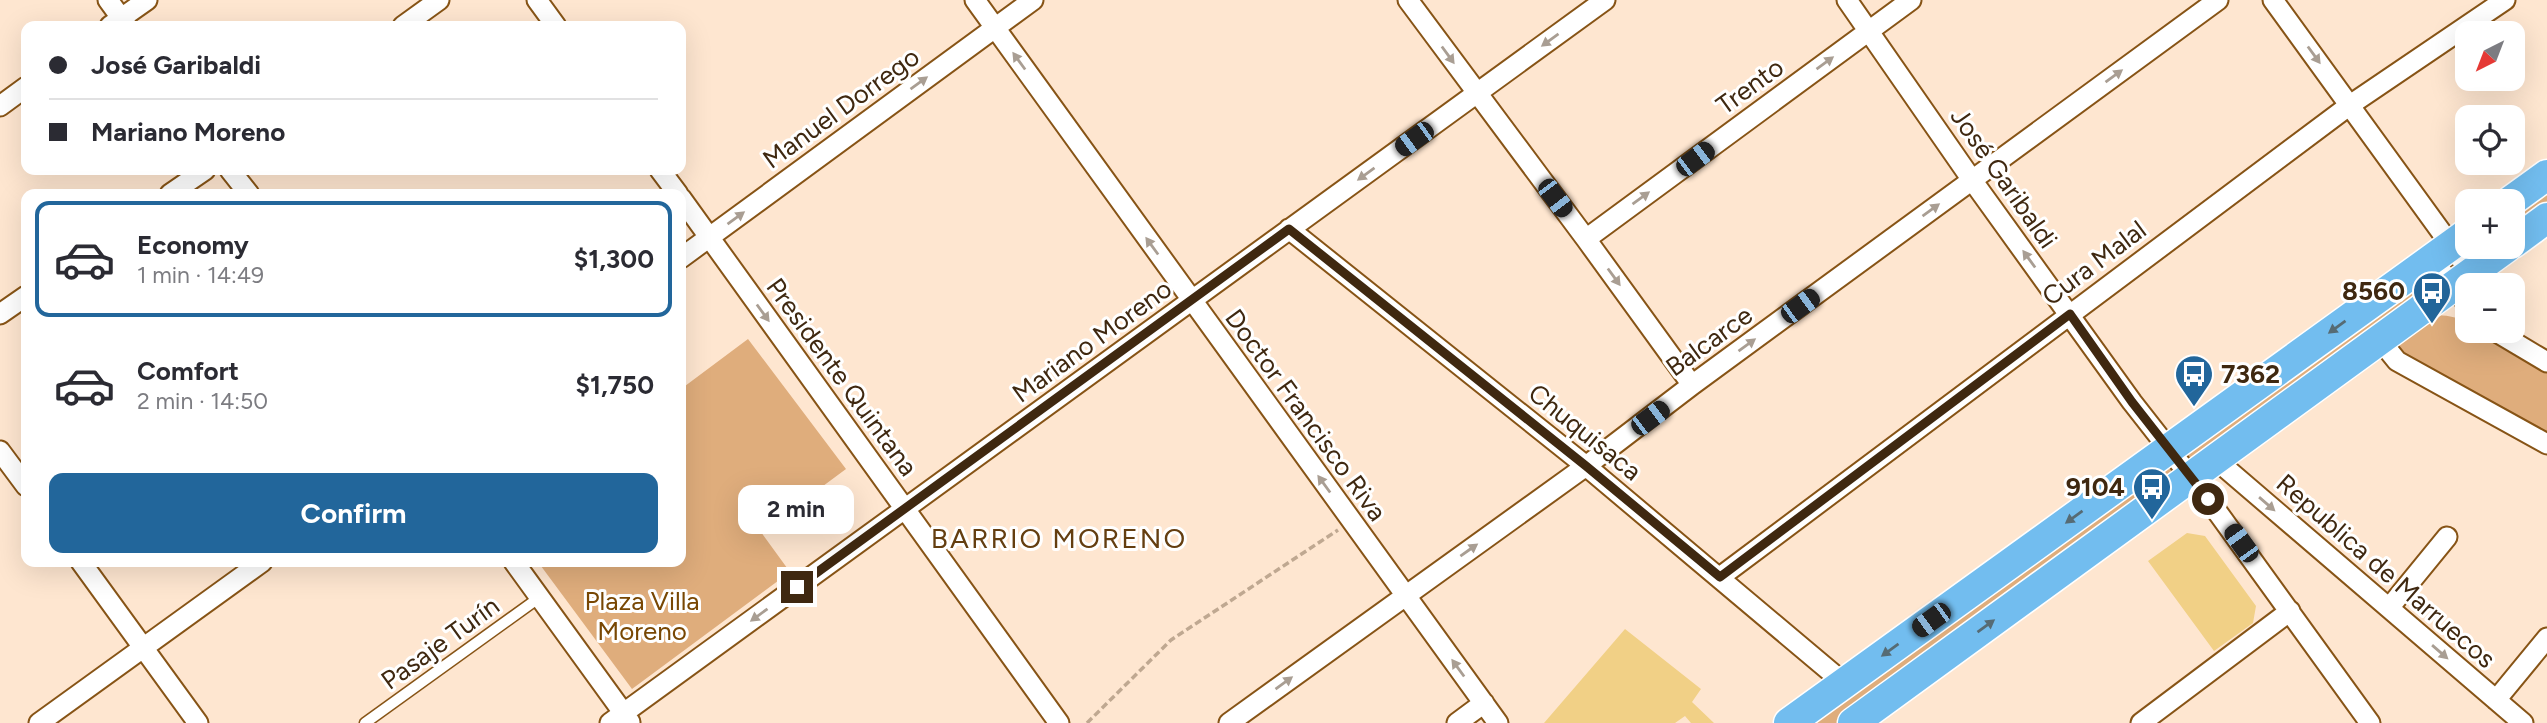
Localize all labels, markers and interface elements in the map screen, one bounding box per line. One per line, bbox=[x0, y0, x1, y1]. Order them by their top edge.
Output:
north arrow bbox=[2455, 21, 2525, 91]
map controls bbox=[2455, 21, 2525, 343]
one-way arrow bbox=[1541, 33, 1559, 47]
street label: Manuel Dorrego bbox=[756, 40, 926, 176]
one-way arrow bbox=[1441, 46, 1455, 64]
one-way arrow bbox=[2306, 46, 2320, 64]
text: José Garibaldi bbox=[91, 49, 261, 81]
street label: Trento bbox=[1710, 51, 1790, 121]
one-way arrow bbox=[1012, 52, 1026, 70]
one-way arrow bbox=[1815, 56, 1833, 71]
one-way arrow bbox=[2105, 69, 2123, 83]
one-way arrow bbox=[910, 76, 928, 90]
street label: José Garibaldi bbox=[1944, 101, 2064, 255]
button: locate bbox=[2455, 105, 2525, 175]
text: Mariano Moreno bbox=[91, 116, 285, 148]
car bbox=[1391, 118, 1438, 160]
car bbox=[1672, 138, 1719, 180]
one-way arrow bbox=[1357, 167, 1375, 181]
car bbox=[1534, 175, 1577, 221]
button: + bbox=[2455, 189, 2525, 259]
one-way arrow bbox=[1632, 192, 1650, 206]
one-way arrow bbox=[1922, 204, 1940, 218]
one-way arrow bbox=[727, 211, 745, 225]
street label: Cura Malal bbox=[2036, 214, 2152, 312]
icon: car bbox=[53, 228, 116, 291]
text: Economy bbox=[137, 229, 249, 261]
one-way arrow bbox=[1145, 237, 1159, 255]
text: $1,300 bbox=[574, 243, 654, 275]
one-way arrow bbox=[2023, 250, 2037, 268]
text: 1 min · 14:49 bbox=[137, 261, 264, 289]
one-way arrow bbox=[1607, 267, 1621, 286]
bus stop icon: 8560 bbox=[2411, 270, 2453, 325]
street label: Presidente Quintana bbox=[760, 272, 924, 482]
street label: Mariano Moreno bbox=[1006, 273, 1178, 409]
button: − bbox=[2455, 273, 2525, 343]
place label: 8560 bbox=[2342, 275, 2405, 307]
car bbox=[1777, 285, 1824, 327]
street label: Balcarce bbox=[1659, 299, 1759, 383]
one-way arrow bbox=[756, 303, 771, 321]
street label: Doctor Francisco Riva bbox=[1218, 303, 1394, 527]
one-way arrow bbox=[2328, 320, 2346, 334]
one-way arrow bbox=[1738, 338, 1757, 352]
bus stop icon: 7362 bbox=[2173, 353, 2215, 408]
icon: car bbox=[53, 354, 116, 417]
text: Comfort bbox=[137, 355, 239, 387]
place label: 7362 bbox=[2221, 358, 2280, 390]
text: $1,750 bbox=[576, 369, 654, 401]
street label: Chuquisaca bbox=[1522, 377, 1648, 487]
text: 2 min · 14:50 bbox=[137, 387, 268, 415]
car bbox=[1627, 397, 1674, 439]
bus stop icon: 9104 bbox=[2131, 466, 2173, 521]
street label: Republica de Marruecos bbox=[2270, 467, 2502, 675]
place label: 9104 bbox=[2066, 471, 2125, 503]
button: Confirm bbox=[49, 473, 658, 553]
one-way arrow bbox=[1317, 475, 1331, 493]
route start bbox=[2192, 483, 2224, 515]
callout: 2 min bbox=[739, 486, 855, 534]
text: 2 min bbox=[767, 495, 825, 523]
one-way arrow bbox=[2259, 496, 2276, 511]
one-way arrow bbox=[2065, 509, 2083, 523]
car bbox=[2221, 520, 2262, 566]
district label: BARRIO MORENO bbox=[931, 521, 1187, 555]
one-way arrow bbox=[1460, 543, 1478, 557]
route end bbox=[781, 571, 813, 603]
park label: Plaza Villa Moreno bbox=[584, 585, 700, 647]
street label: Pasaje Turín bbox=[375, 589, 505, 697]
car bbox=[1908, 599, 1955, 641]
one-way arrow bbox=[750, 607, 768, 621]
one-way arrow bbox=[1977, 620, 1995, 634]
one-way arrow bbox=[1880, 643, 1899, 657]
one-way arrow bbox=[2431, 644, 2449, 660]
one-way arrow bbox=[1451, 659, 1465, 677]
one-way arrow bbox=[1275, 676, 1293, 690]

